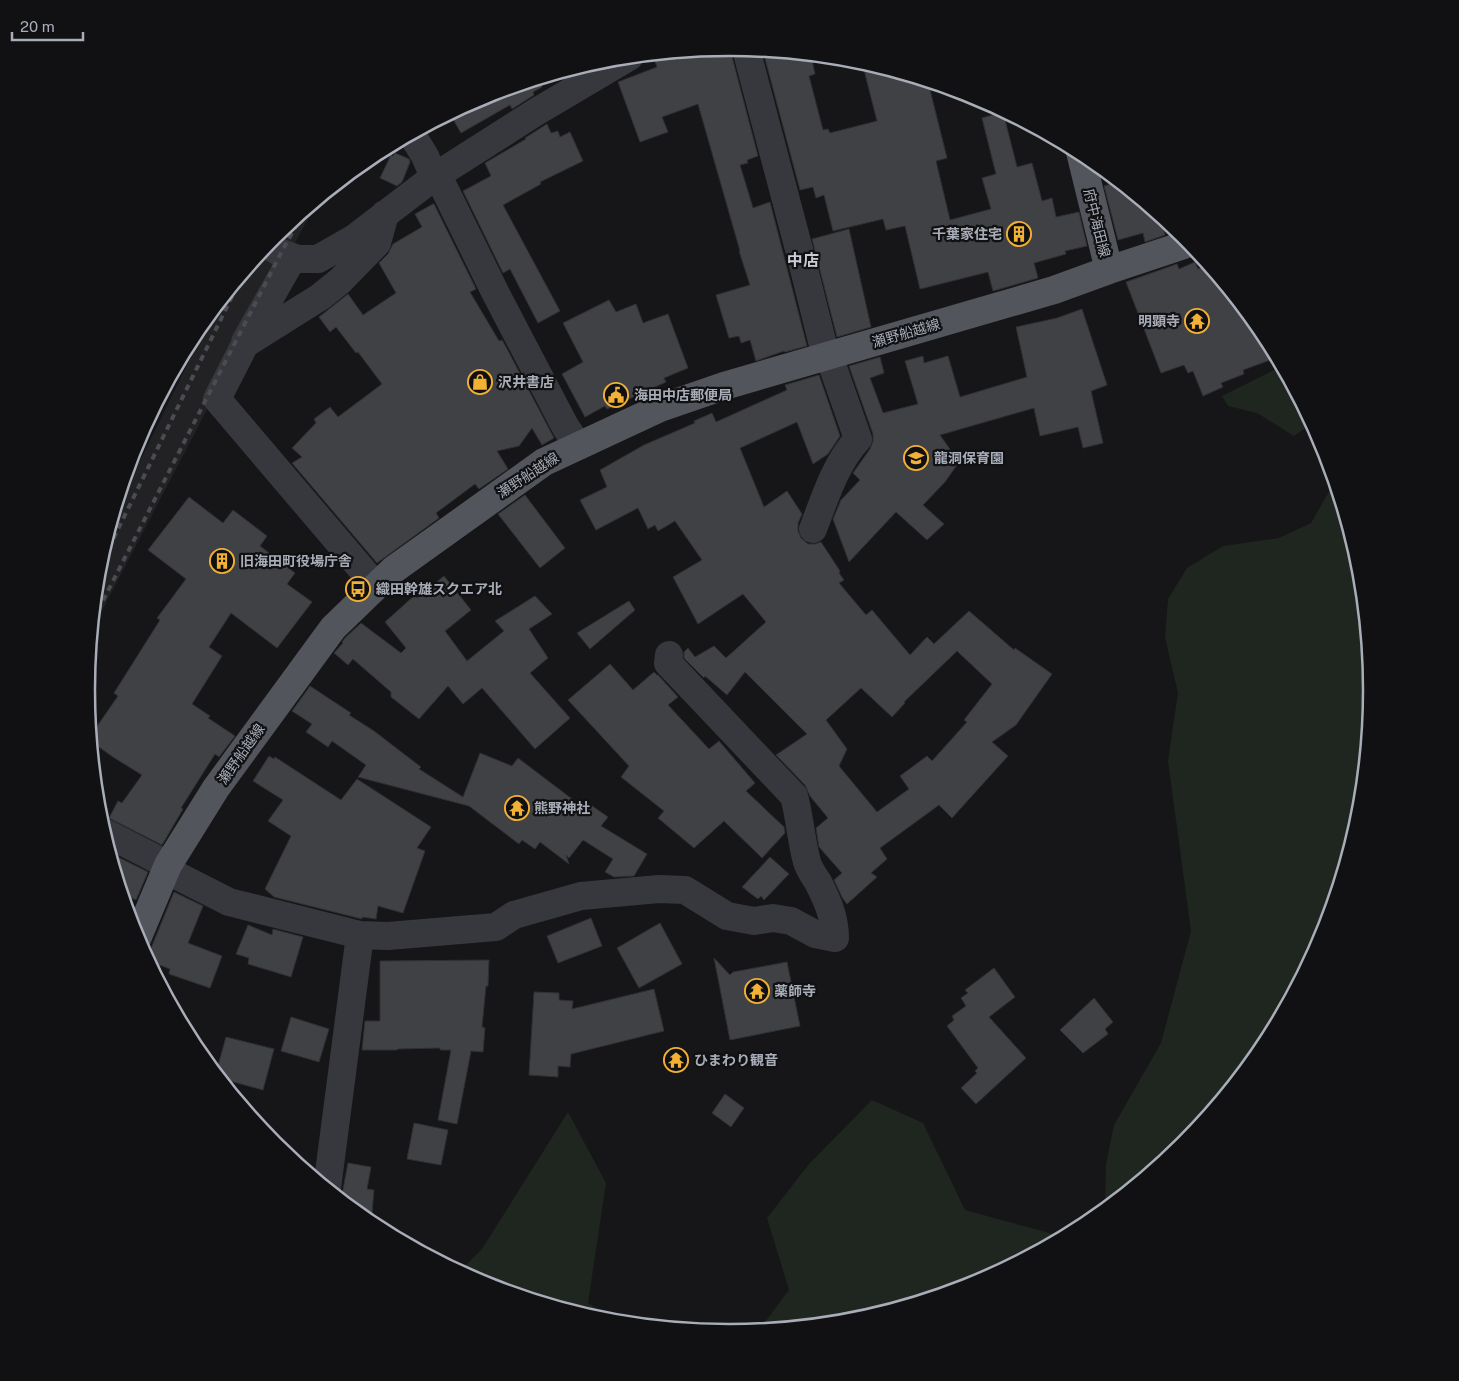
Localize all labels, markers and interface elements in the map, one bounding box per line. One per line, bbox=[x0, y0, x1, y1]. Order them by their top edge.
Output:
scale bar bbox=[12, 10, 84, 42]
text: 20 m bbox=[20, 18, 55, 35]
street label: 府中海田線 bbox=[1081, 187, 1113, 259]
building icon: 千葉家住宅 bbox=[1006, 221, 1032, 247]
place label: 千葉家住宅 bbox=[932, 226, 1002, 242]
district label: 中店 bbox=[787, 251, 819, 270]
temple icon: 明顕寺 bbox=[1184, 308, 1210, 334]
place label: 明顕寺 bbox=[1138, 313, 1180, 329]
street label: 瀬野船越線 bbox=[870, 316, 942, 350]
shop icon: 沢井書店 bbox=[467, 369, 493, 395]
place label: 沢井書店 bbox=[498, 374, 554, 390]
public building icon: 海田中店郵便局 bbox=[603, 382, 629, 408]
place label: 海田中店郵便局 bbox=[634, 387, 732, 403]
school or university icon: 龍洞保育園 bbox=[903, 445, 929, 471]
street label: 瀬野船越線 bbox=[494, 449, 562, 501]
place label: 龍洞保育園 bbox=[934, 450, 1004, 466]
building icon: 旧海田町役場庁舎 bbox=[209, 548, 235, 574]
place label: 旧海田町役場庁舎 bbox=[240, 553, 352, 569]
bus stop icon: 織田幹雄スクエア北 bbox=[345, 576, 371, 602]
place label: 織田幹雄スクエア北 bbox=[376, 581, 502, 597]
street label: 瀬野船越線 bbox=[214, 721, 268, 787]
temple icon: 熊野神社 bbox=[504, 795, 530, 821]
place label: 熊野神社 bbox=[534, 800, 590, 816]
temple icon: 薬師寺 bbox=[744, 978, 770, 1004]
place label: 薬師寺 bbox=[774, 983, 816, 999]
temple icon: ひまわり観音 bbox=[663, 1047, 689, 1073]
place label: ひまわり観音 bbox=[694, 1052, 778, 1068]

